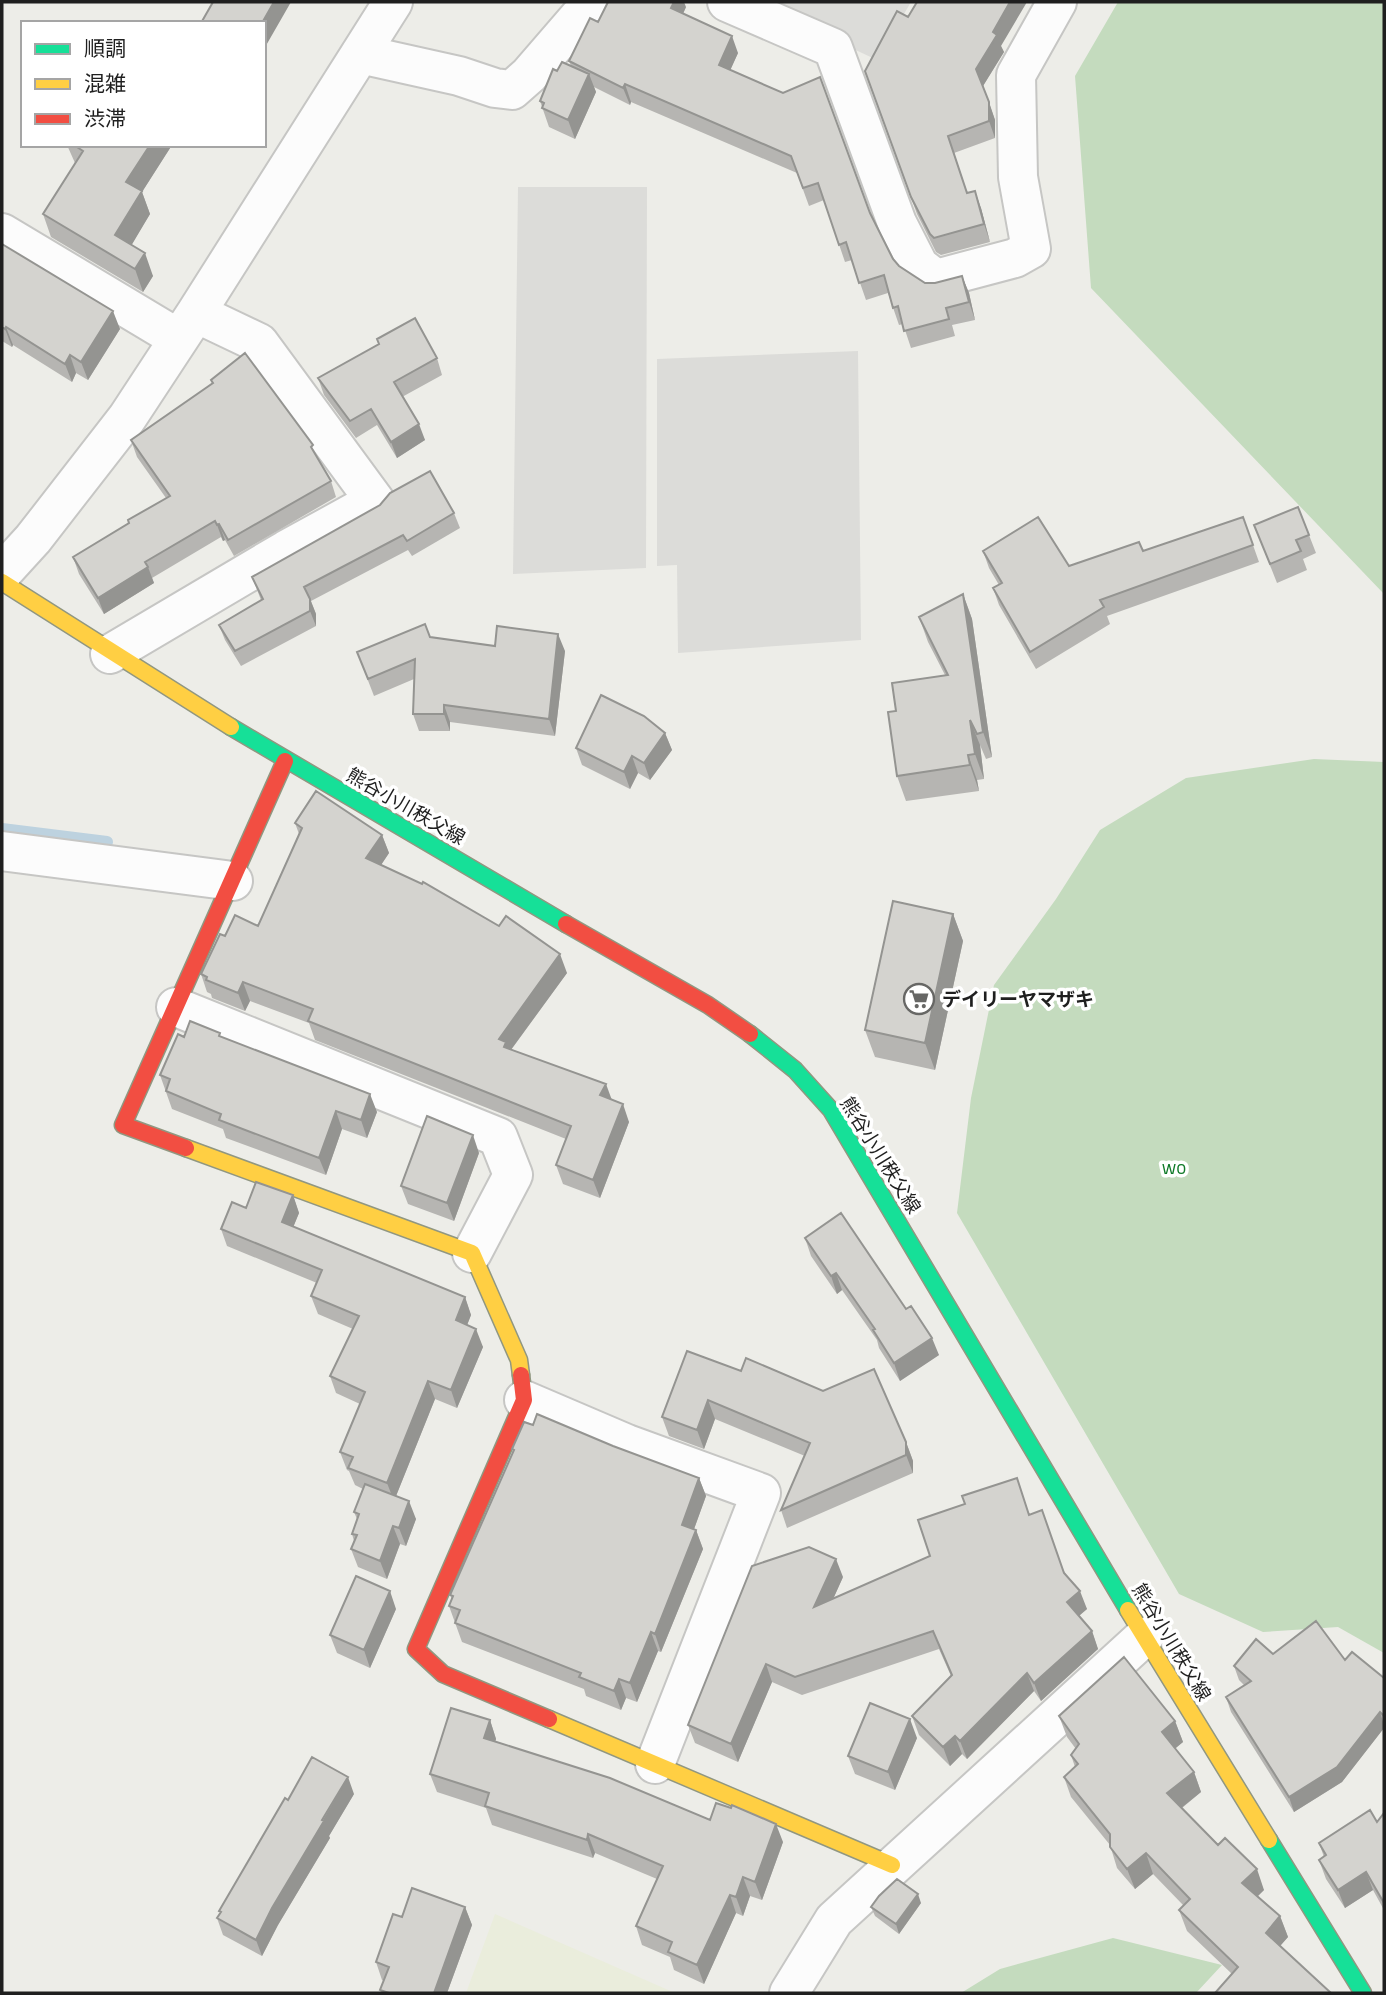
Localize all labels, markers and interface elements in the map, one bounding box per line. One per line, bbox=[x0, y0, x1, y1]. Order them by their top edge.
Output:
legend bbox=[21, 21, 266, 147]
text: 順調 bbox=[84, 32, 126, 64]
text: 混雑 bbox=[84, 67, 126, 99]
text: 渋滞 bbox=[84, 102, 126, 134]
street label: 熊谷小川秩父線 bbox=[341, 760, 471, 851]
supermarket icon: デイリーヤマザキ bbox=[902, 982, 936, 1016]
place label: デイリーヤマザキ bbox=[942, 984, 1094, 1013]
street label: 熊谷小川秩父線 bbox=[834, 1091, 929, 1219]
park label: wo bbox=[1162, 1152, 1186, 1181]
street label: 熊谷小川秩父線 bbox=[1126, 1577, 1219, 1706]

